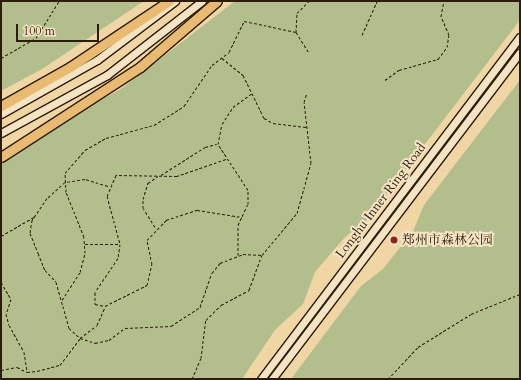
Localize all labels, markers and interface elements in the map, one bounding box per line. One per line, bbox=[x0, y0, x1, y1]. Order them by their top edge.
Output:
scale bar bbox=[18, 16, 101, 42]
text: 100 m bbox=[23, 23, 55, 39]
street label: Longhu Inner Ring Road bbox=[333, 140, 429, 262]
place label: 郑州市森林公园 bbox=[402, 232, 493, 248]
marker: 郑州市森林公园 bbox=[389, 235, 399, 245]

